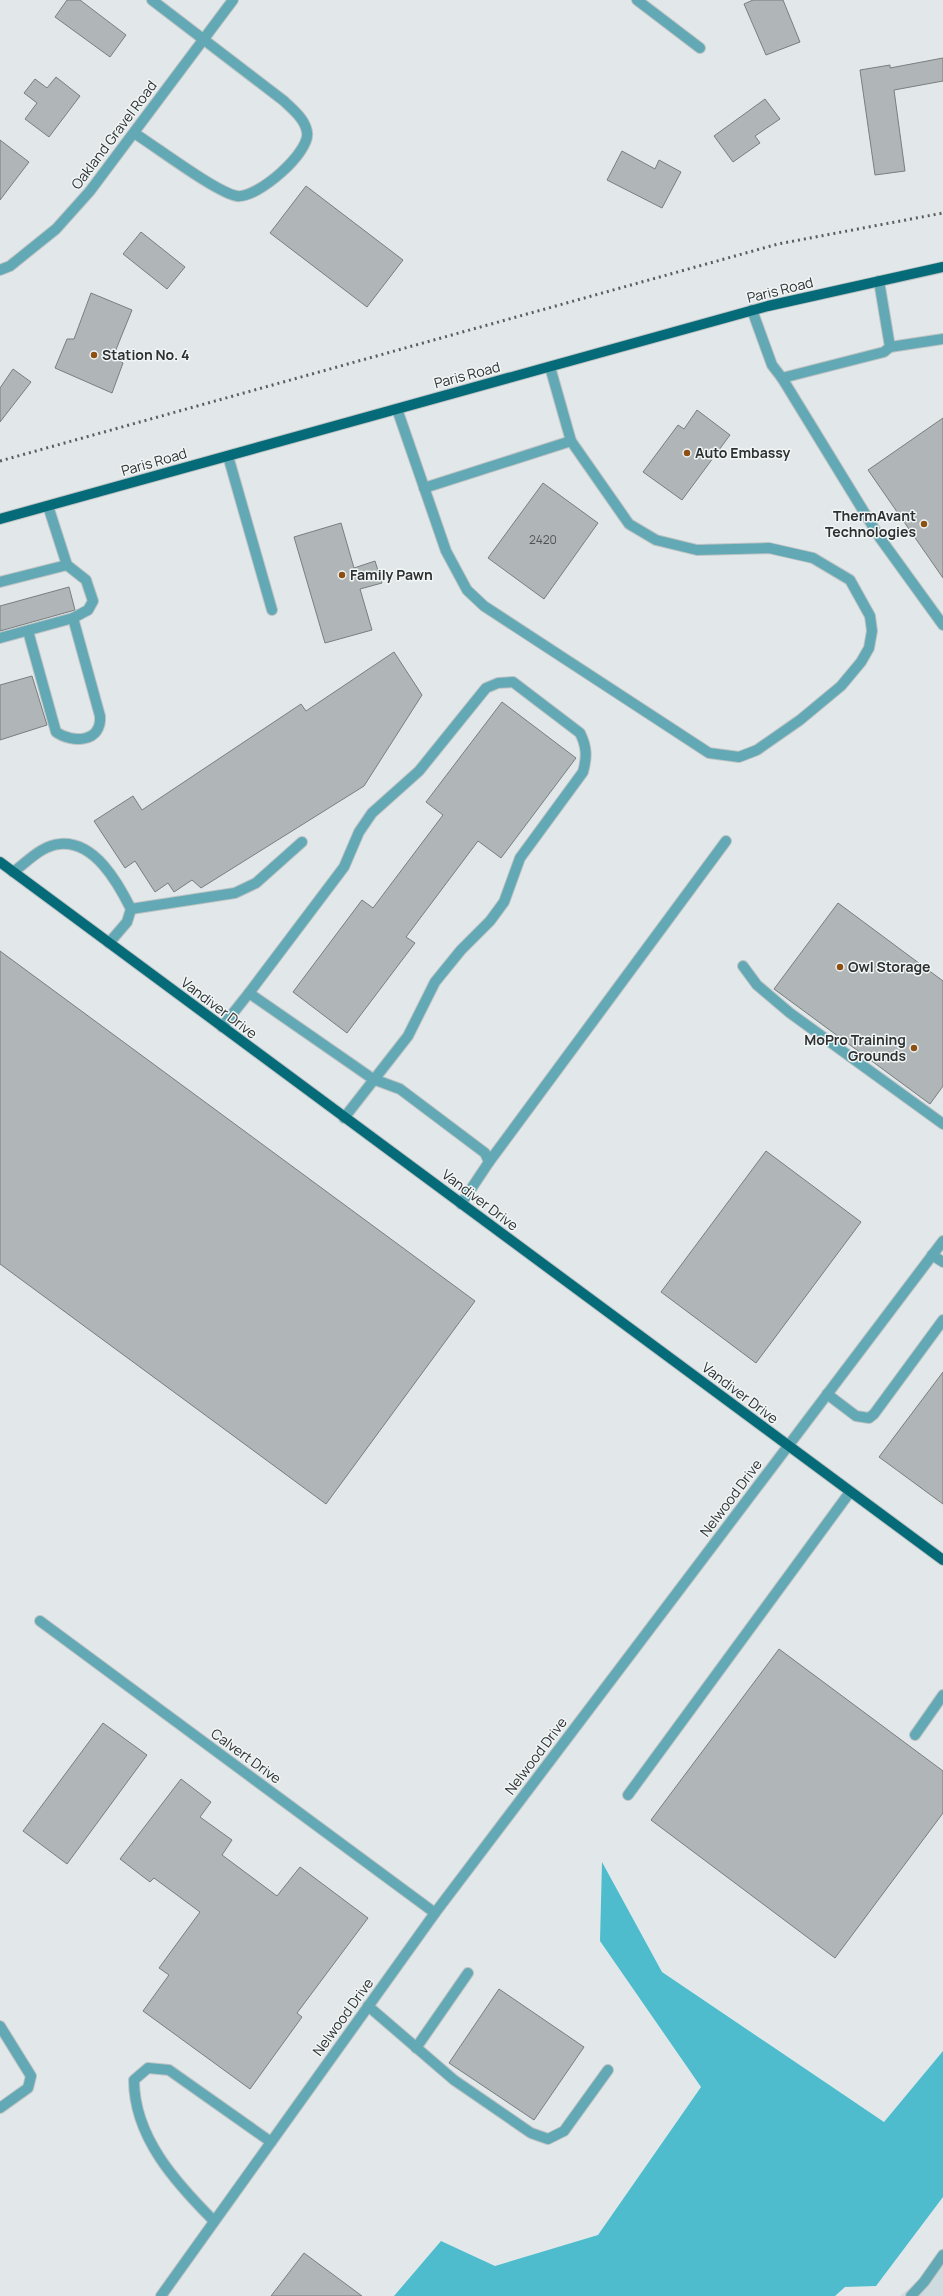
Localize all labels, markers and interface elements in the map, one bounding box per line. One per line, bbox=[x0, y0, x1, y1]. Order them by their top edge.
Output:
street label: Oakland Gravel Road bbox=[66, 76, 161, 193]
street label: Paris Road bbox=[745, 272, 815, 307]
place label: Station No. 4 bbox=[102, 345, 190, 364]
marker: Station No. 4 bbox=[89, 350, 99, 360]
street label: Paris Road bbox=[432, 357, 502, 392]
street label: Paris Road bbox=[119, 443, 189, 480]
place label: Auto Embassy bbox=[695, 443, 791, 462]
marker: Auto Embassy bbox=[682, 448, 692, 458]
place label: ThermAvant Technologies bbox=[825, 506, 916, 541]
marker: ThermAvant Technologies bbox=[919, 519, 929, 529]
house number: 2420 bbox=[529, 531, 557, 548]
place label: Family Pawn bbox=[350, 565, 433, 584]
marker: Family Pawn bbox=[337, 570, 347, 580]
place label: Owl Storage bbox=[848, 957, 931, 976]
marker: Owl Storage bbox=[835, 962, 845, 972]
street label: Vandiver Drive bbox=[177, 973, 261, 1043]
place label: MoPro Training Grounds bbox=[804, 1030, 906, 1065]
marker: MoPro Training Grounds bbox=[909, 1043, 919, 1053]
street label: Vandiver Drive bbox=[438, 1165, 522, 1235]
street label: Vandiver Drive bbox=[698, 1358, 782, 1428]
street label: Nelwood Drive bbox=[695, 1455, 766, 1540]
street label: Nelwood Drive bbox=[500, 1713, 571, 1798]
street label: Calvert Drive bbox=[207, 1724, 285, 1787]
street label: Nelwood Drive bbox=[308, 1974, 377, 2059]

